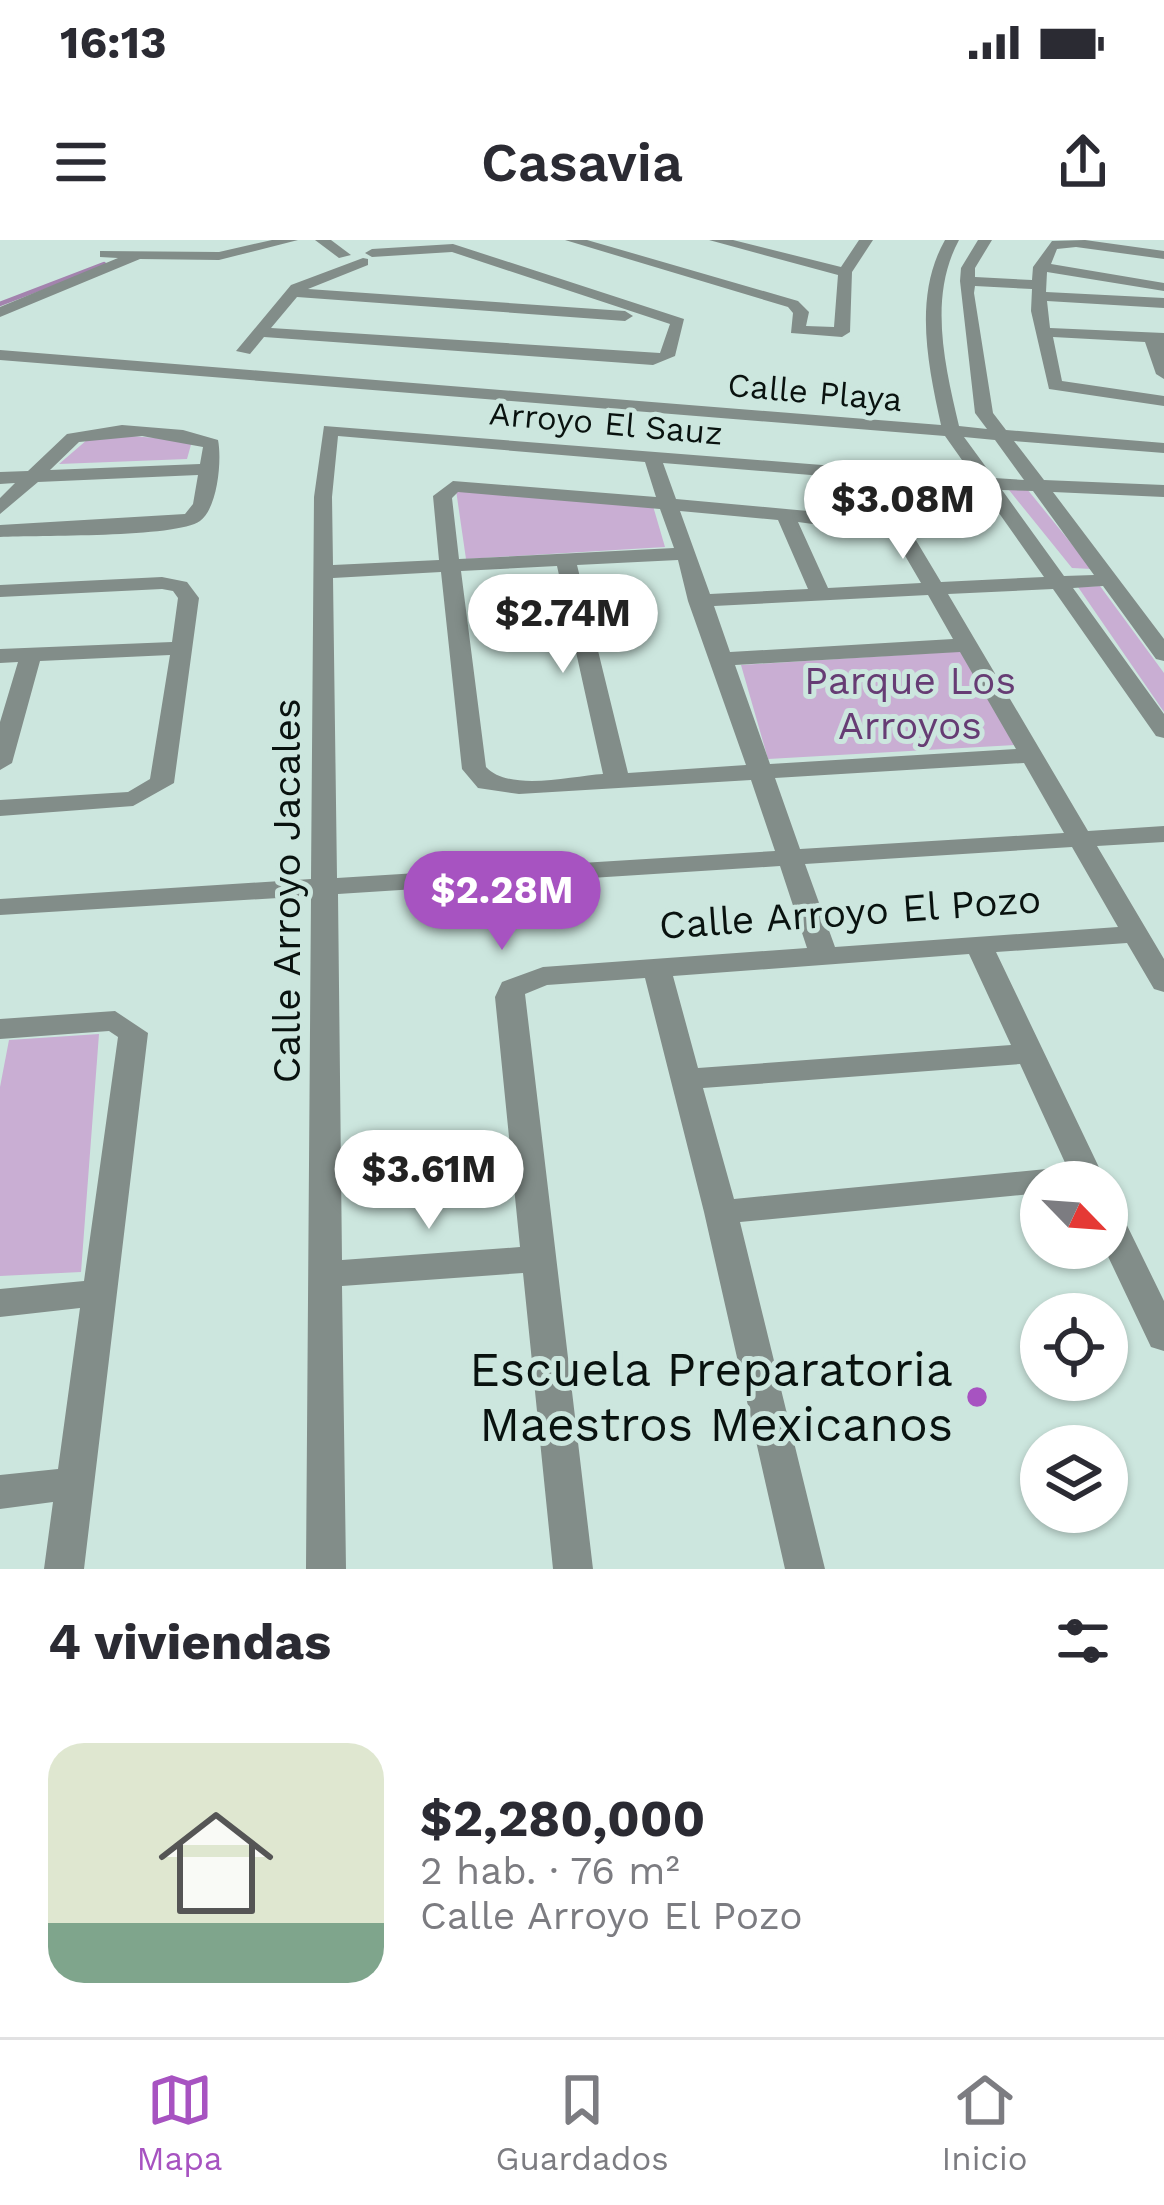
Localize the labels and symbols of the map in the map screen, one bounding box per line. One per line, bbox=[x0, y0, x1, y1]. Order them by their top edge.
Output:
street label: Calle Playa bbox=[726, 365, 904, 419]
street label: Arroyo El Sauz bbox=[488, 393, 724, 453]
pin: $3.08M bbox=[805, 460, 1001, 562]
pin: $2.74M bbox=[465, 574, 661, 676]
park label: Parque Los Arroyos bbox=[804, 658, 1016, 748]
street label: Calle Arroyo Jacales bbox=[264, 699, 309, 1083]
pin: $2.28M bbox=[404, 851, 600, 953]
street label: Calle Arroyo El Pozo bbox=[658, 876, 1042, 948]
pin: $3.61M bbox=[331, 1130, 527, 1232]
north arrow bbox=[1020, 1161, 1128, 1269]
place label: Escuela Preparatoria Maestros Mexicanos bbox=[469, 1341, 953, 1453]
marker: Escuela Preparatoria Maestros Mexicanos bbox=[964, 1384, 990, 1410]

